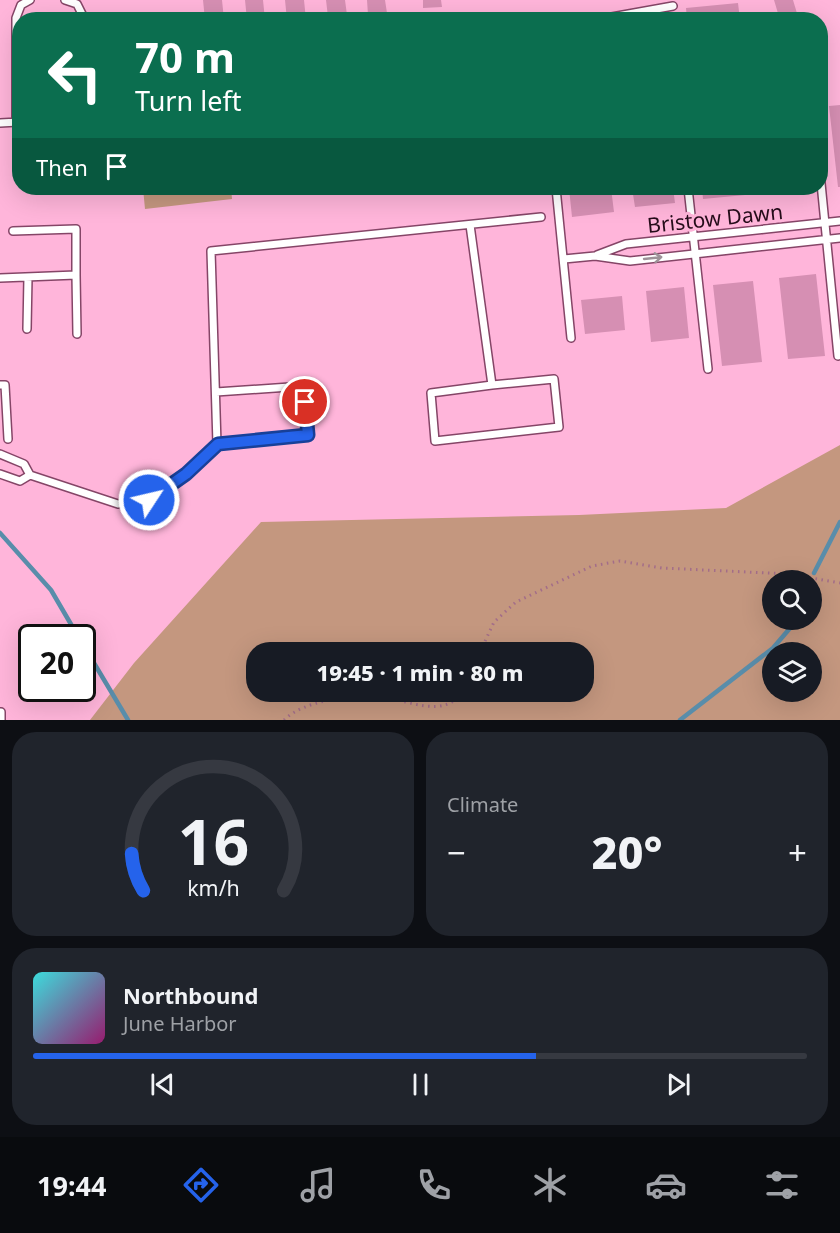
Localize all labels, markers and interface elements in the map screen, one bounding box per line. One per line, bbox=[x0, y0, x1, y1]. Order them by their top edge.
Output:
text: 70 m bbox=[135, 28, 235, 85]
icon: left bbox=[36, 36, 114, 114]
text: Turn left bbox=[135, 82, 241, 119]
icon: arrive bbox=[100, 150, 133, 183]
text: Then bbox=[36, 152, 88, 182]
street label: Bristow Dawn bbox=[646, 197, 784, 239]
one-way arrow bbox=[642, 252, 662, 263]
pin bbox=[279, 376, 330, 427]
icon: arrive bbox=[288, 385, 321, 418]
position arrow bbox=[117, 468, 181, 532]
map controls bbox=[762, 570, 822, 702]
button: search bbox=[762, 570, 822, 630]
speed limit sign: 20 bbox=[18, 624, 96, 702]
button: layers bbox=[762, 642, 822, 702]
text: 19:45 · 1 min · 80 m bbox=[317, 657, 523, 687]
text: Climate bbox=[447, 791, 518, 818]
text: 16 bbox=[177, 798, 249, 883]
text: 20° bbox=[591, 821, 663, 882]
text: − bbox=[447, 830, 466, 875]
text: + bbox=[788, 830, 807, 875]
text: km/h bbox=[187, 873, 239, 902]
text: Northbound bbox=[123, 980, 258, 1010]
text: June Harbor bbox=[123, 1010, 237, 1037]
icon: previous bbox=[146, 1068, 179, 1101]
icon: pause bbox=[404, 1068, 437, 1101]
icon: next bbox=[662, 1068, 695, 1101]
icon: directions bbox=[180, 1164, 222, 1206]
icon: music bbox=[297, 1164, 339, 1206]
icon: phone bbox=[413, 1164, 455, 1206]
icon: climate bbox=[529, 1164, 571, 1206]
icon: car bbox=[645, 1164, 687, 1206]
icon: filters bbox=[761, 1164, 803, 1206]
text: 19:44 bbox=[37, 1167, 106, 1204]

